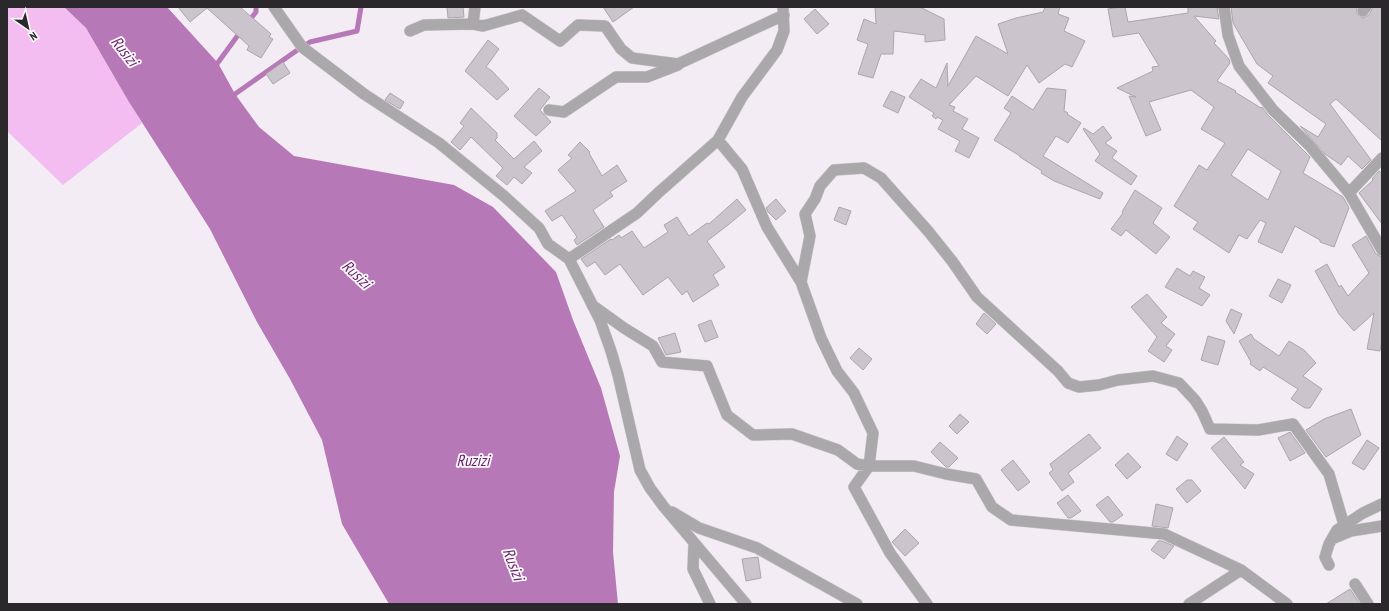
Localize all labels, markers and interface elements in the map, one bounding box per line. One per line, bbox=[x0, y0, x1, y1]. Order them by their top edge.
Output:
north arrow bbox=[8, 8, 48, 48]
text: N bbox=[27, 29, 40, 44]
water label: Rusizi bbox=[107, 32, 145, 72]
water label: Rusizi bbox=[338, 256, 378, 294]
water label: Ruzizi bbox=[456, 450, 492, 470]
water label: Rusizi bbox=[499, 545, 530, 585]

